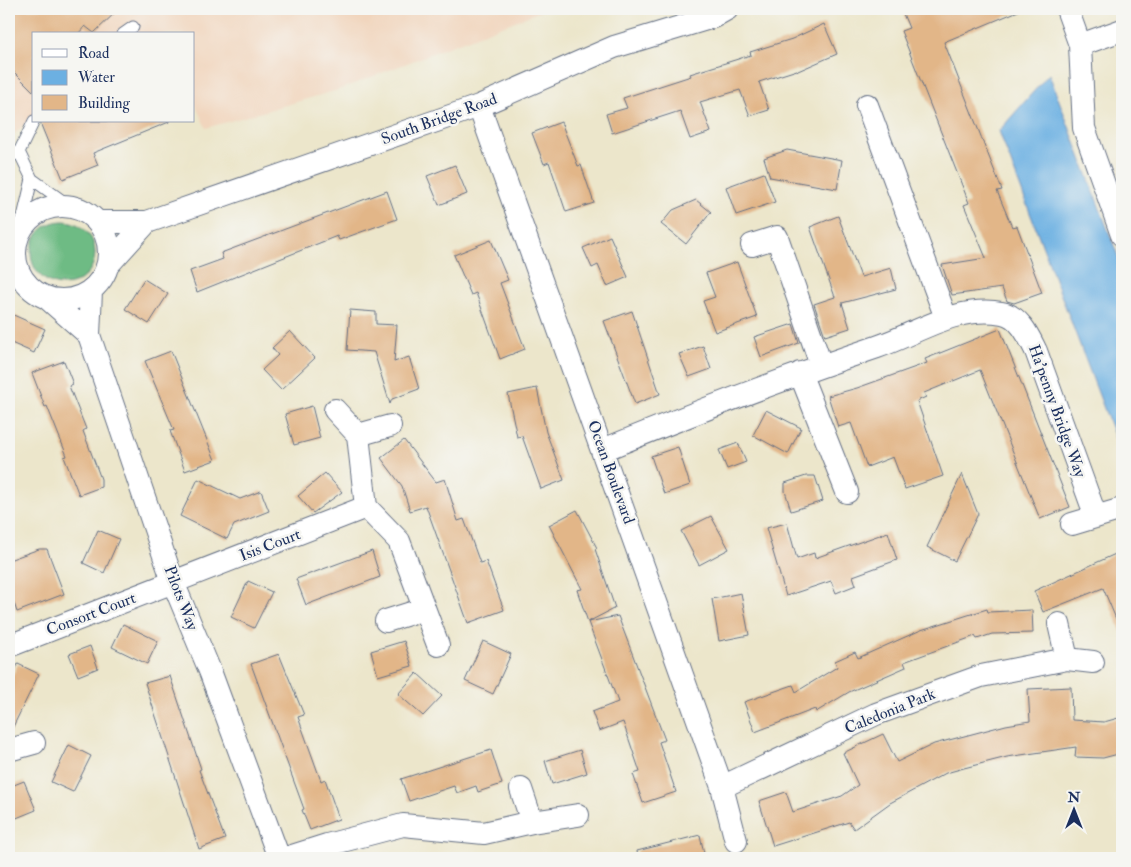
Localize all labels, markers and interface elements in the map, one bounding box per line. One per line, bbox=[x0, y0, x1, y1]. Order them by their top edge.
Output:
legend bbox=[32, 32, 195, 122]
text: Road bbox=[78, 44, 110, 63]
text: Water bbox=[77, 68, 115, 87]
street label: South Bridge Road bbox=[378, 89, 500, 149]
text: Building bbox=[78, 94, 130, 113]
street label: Ha'penny Bridge Way bbox=[1023, 342, 1091, 481]
street label: Ocean Boulevard bbox=[583, 418, 639, 527]
street label: Isis Court bbox=[237, 524, 303, 566]
street label: Pilots Way bbox=[160, 563, 203, 634]
street label: Consort Court bbox=[43, 588, 139, 640]
street label: Caledonia Park bbox=[842, 684, 939, 738]
north arrow bbox=[1048, 784, 1098, 834]
text: N bbox=[1067, 789, 1081, 806]

